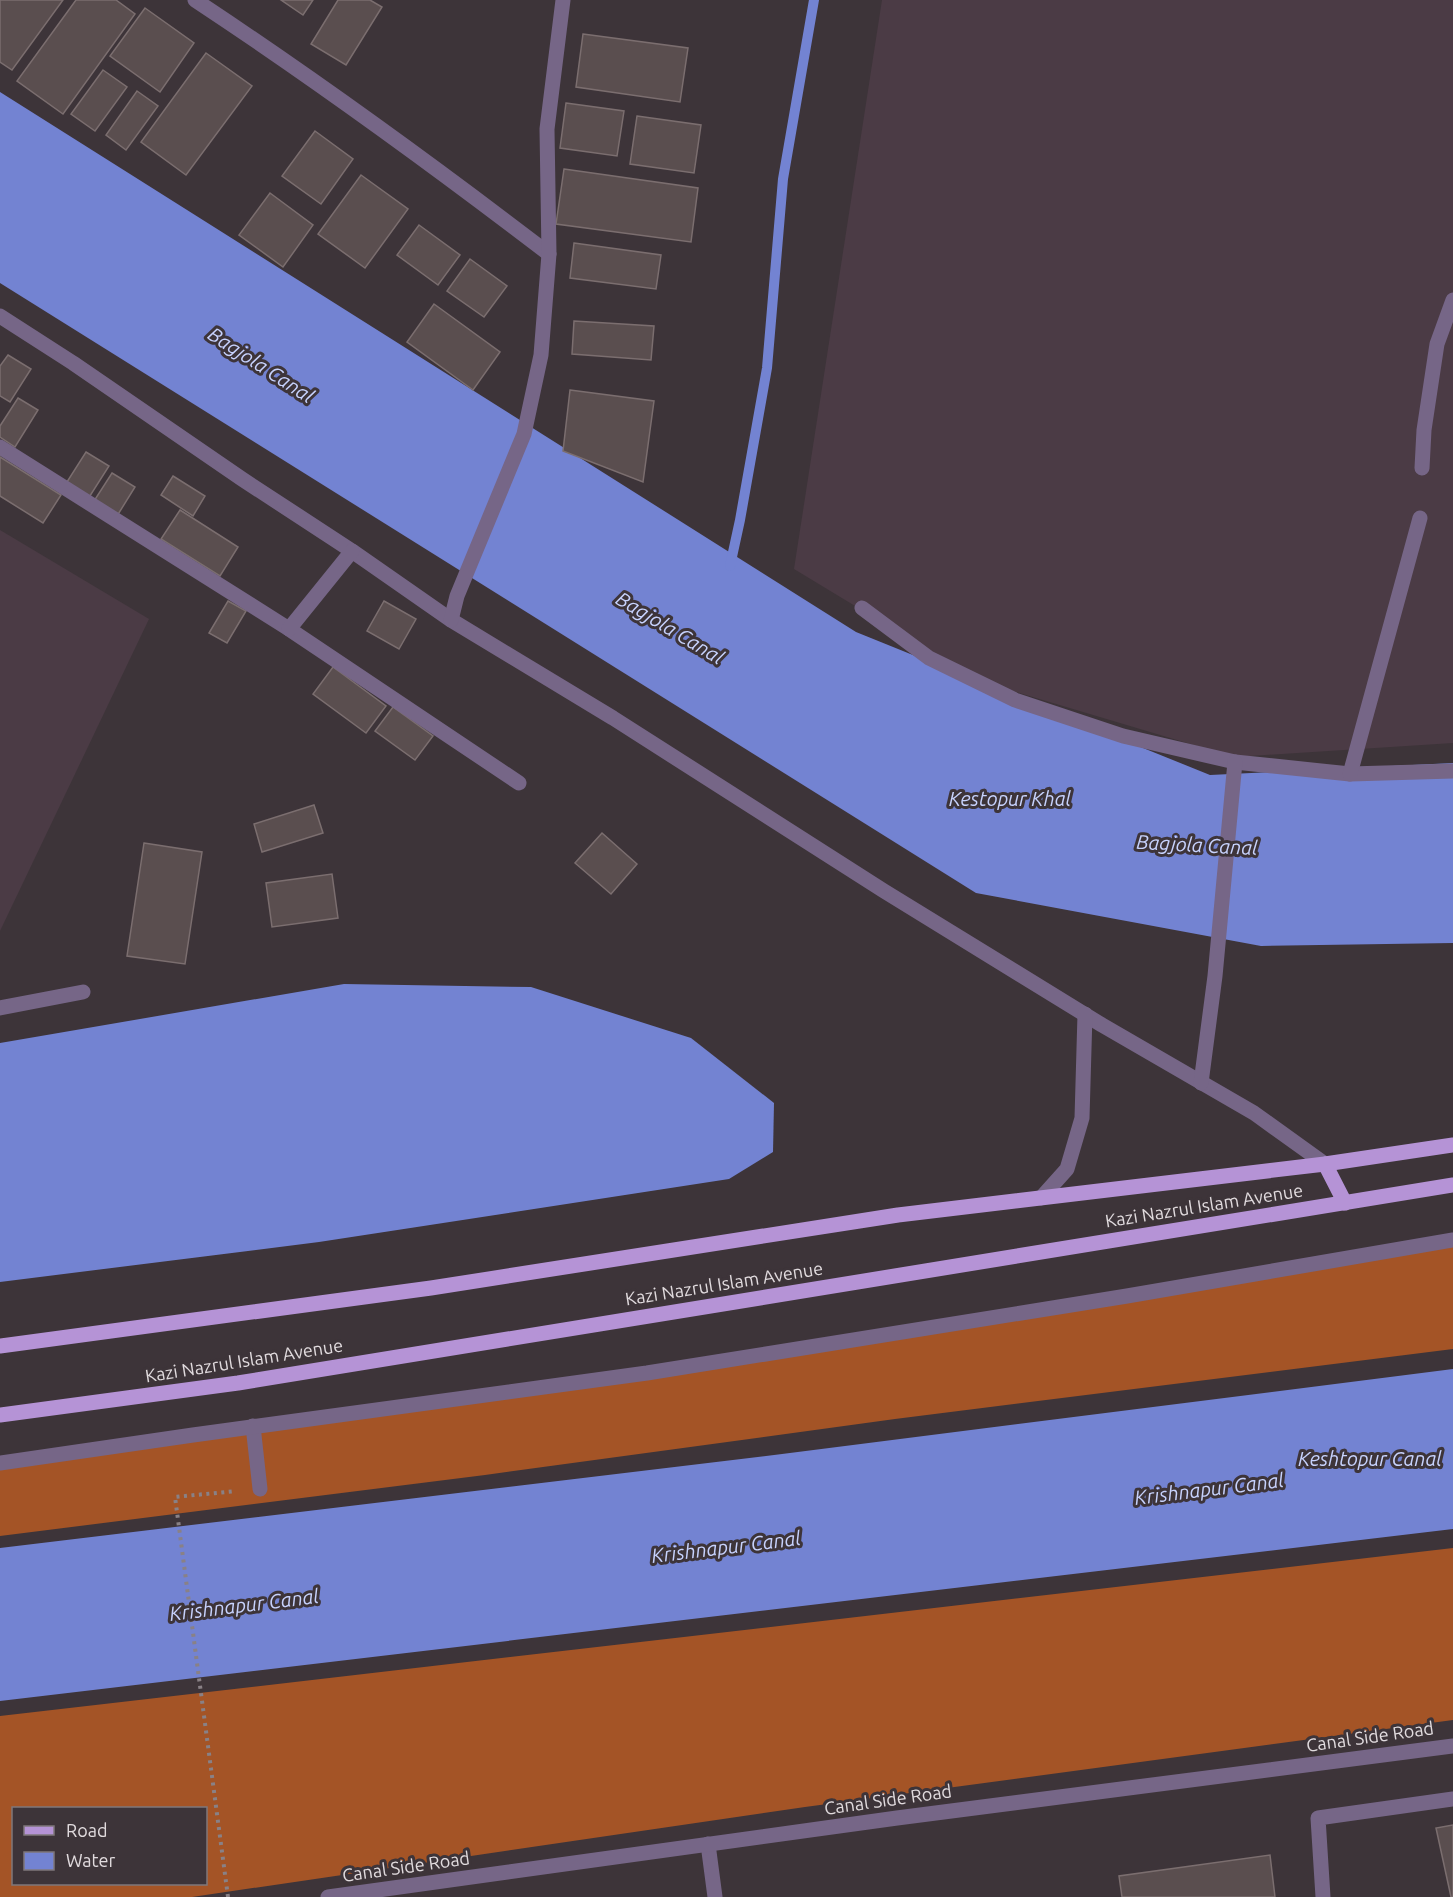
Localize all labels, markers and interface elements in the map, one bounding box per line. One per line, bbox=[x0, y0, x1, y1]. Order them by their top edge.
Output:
water label: Bagjola Canal bbox=[204, 322, 319, 408]
water label: Bagjola Canal bbox=[612, 586, 729, 669]
water label: Kestopur Khal bbox=[949, 787, 1072, 810]
water label: Bagjola Canal bbox=[1136, 830, 1259, 859]
street label: Kazi Nazrul Islam Avenue bbox=[1104, 1179, 1304, 1231]
street label: Kazi Nazrul Islam Avenue bbox=[624, 1257, 824, 1309]
street label: Kazi Nazrul Islam Avenue bbox=[144, 1334, 344, 1386]
water label: Keshtopur Canal bbox=[1298, 1447, 1442, 1470]
water label: Krishnapur Canal bbox=[1133, 1468, 1285, 1509]
water label: Krishnapur Canal bbox=[650, 1526, 802, 1567]
water label: Krishnapur Canal bbox=[168, 1584, 320, 1625]
street label: Canal Side Road bbox=[1305, 1717, 1435, 1755]
street label: Canal Side Road bbox=[823, 1780, 953, 1818]
legend bbox=[12, 1807, 207, 1885]
text: Road bbox=[66, 1820, 108, 1840]
street label: Canal Side Road bbox=[341, 1847, 471, 1885]
text: Water bbox=[66, 1850, 116, 1870]

